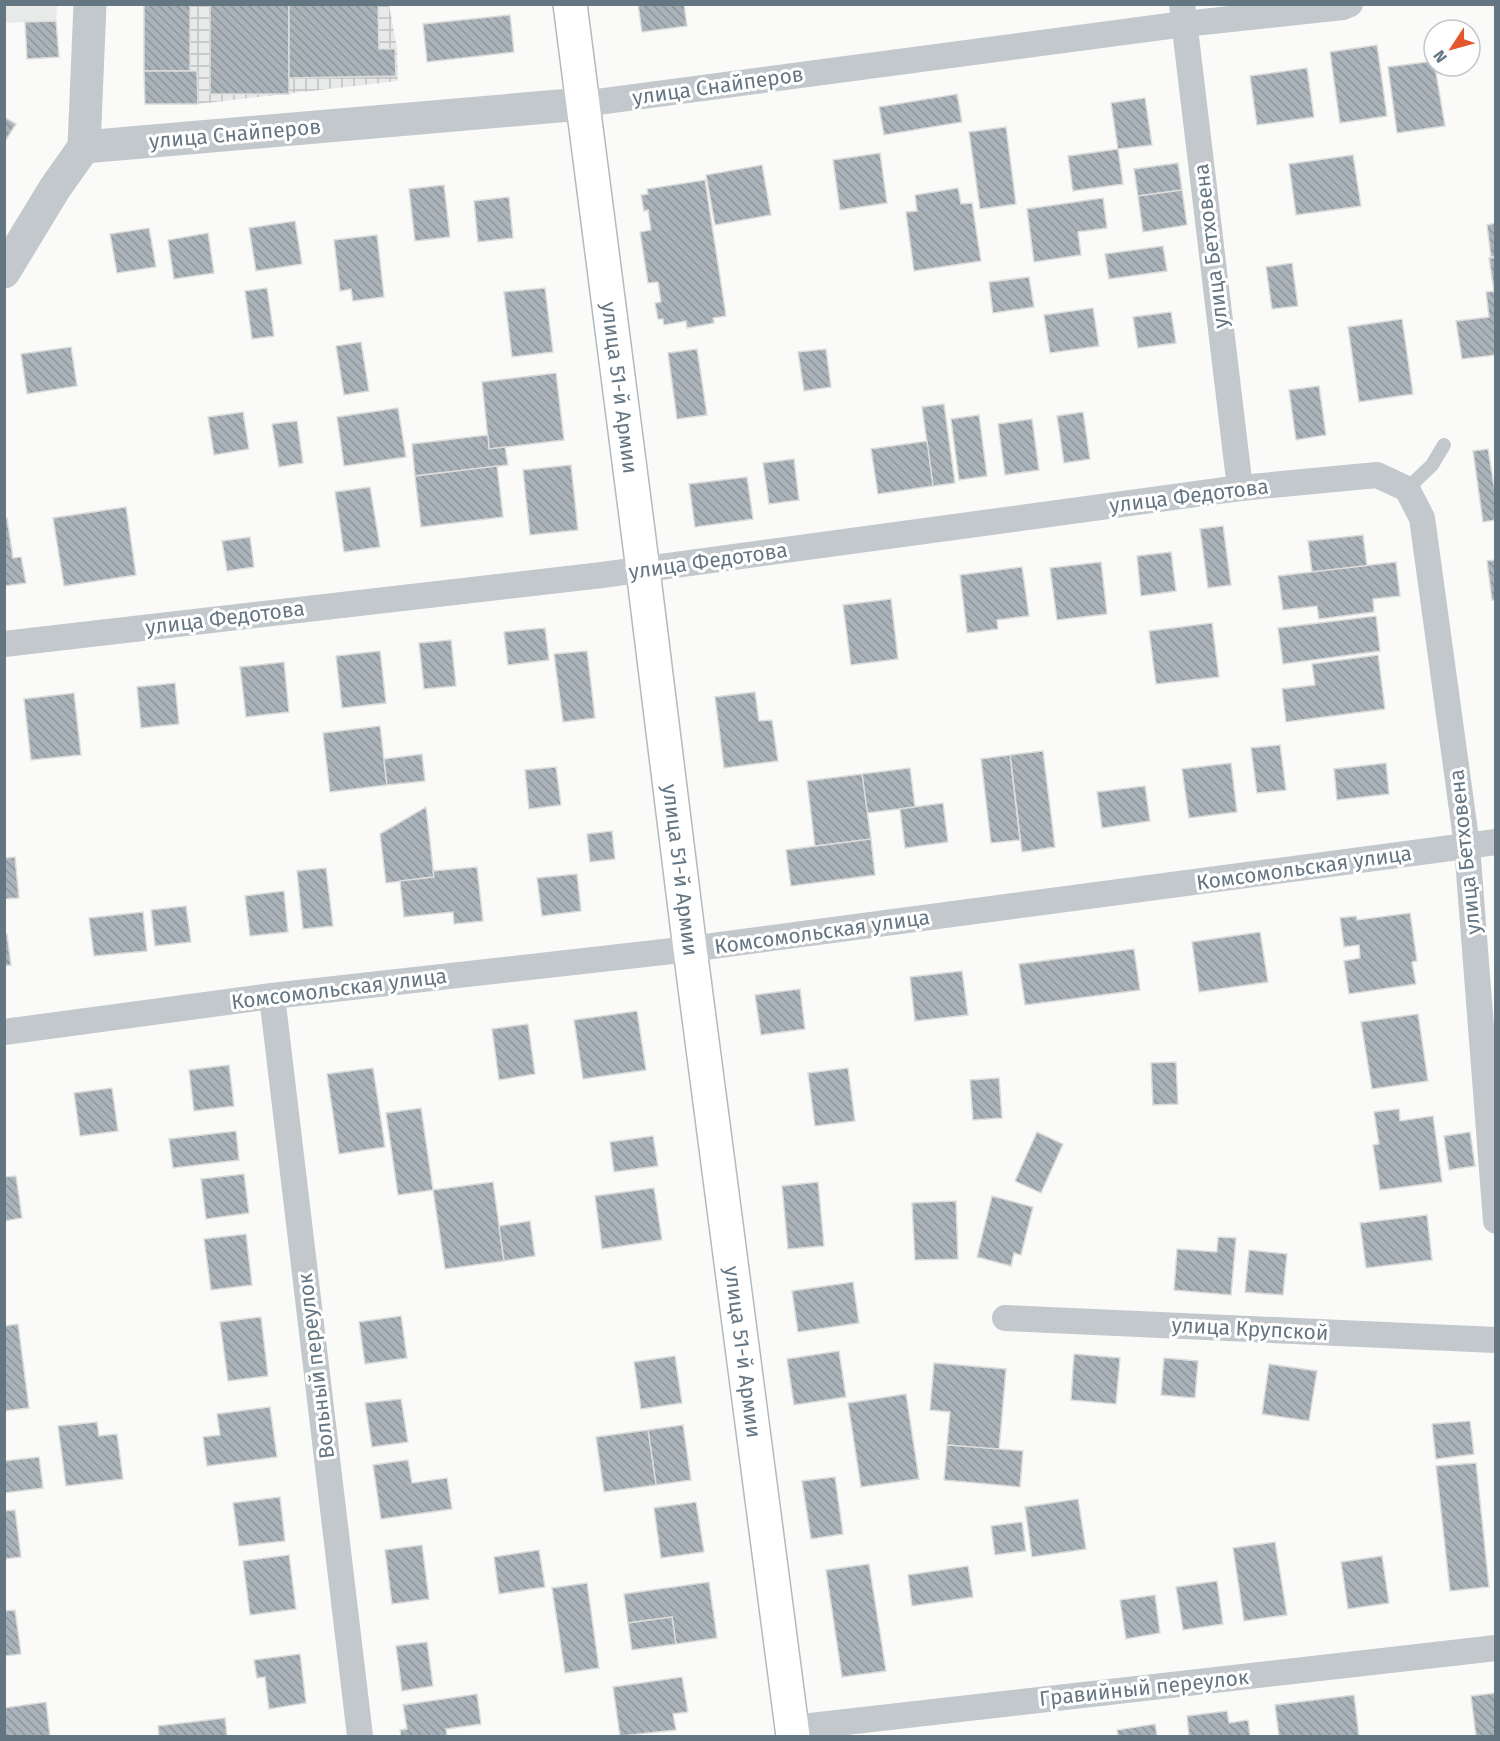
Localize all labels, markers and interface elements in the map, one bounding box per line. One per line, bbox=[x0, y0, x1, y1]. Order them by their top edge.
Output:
north arrow bbox=[1422, 18, 1482, 78]
text: N bbox=[1429, 47, 1451, 66]
street label: улица Снайперов bbox=[631, 61, 805, 111]
street label: улица Снайперов bbox=[148, 114, 322, 154]
street label: улица Бетховена bbox=[1188, 162, 1234, 330]
street label: улица 51-й Армии bbox=[596, 300, 643, 475]
street label: улица Федотова bbox=[1108, 473, 1270, 519]
street label: улица Федотова bbox=[627, 537, 789, 585]
street label: улица Федотова bbox=[144, 595, 306, 641]
street label: улица Бетховена bbox=[1443, 768, 1487, 936]
street label: улица 51-й Армии bbox=[657, 782, 704, 958]
street label: Комсомольская улица bbox=[1195, 840, 1413, 896]
street label: Комсомольская улица bbox=[713, 904, 931, 960]
street label: Комсомольская улица bbox=[230, 963, 448, 1015]
street label: улица 51-й Армии bbox=[719, 1264, 767, 1440]
street label: Вольный переулок bbox=[292, 1272, 340, 1460]
street label: улица Крупской bbox=[1171, 1312, 1329, 1346]
street label: Гравийный переулок bbox=[1038, 1664, 1250, 1712]

